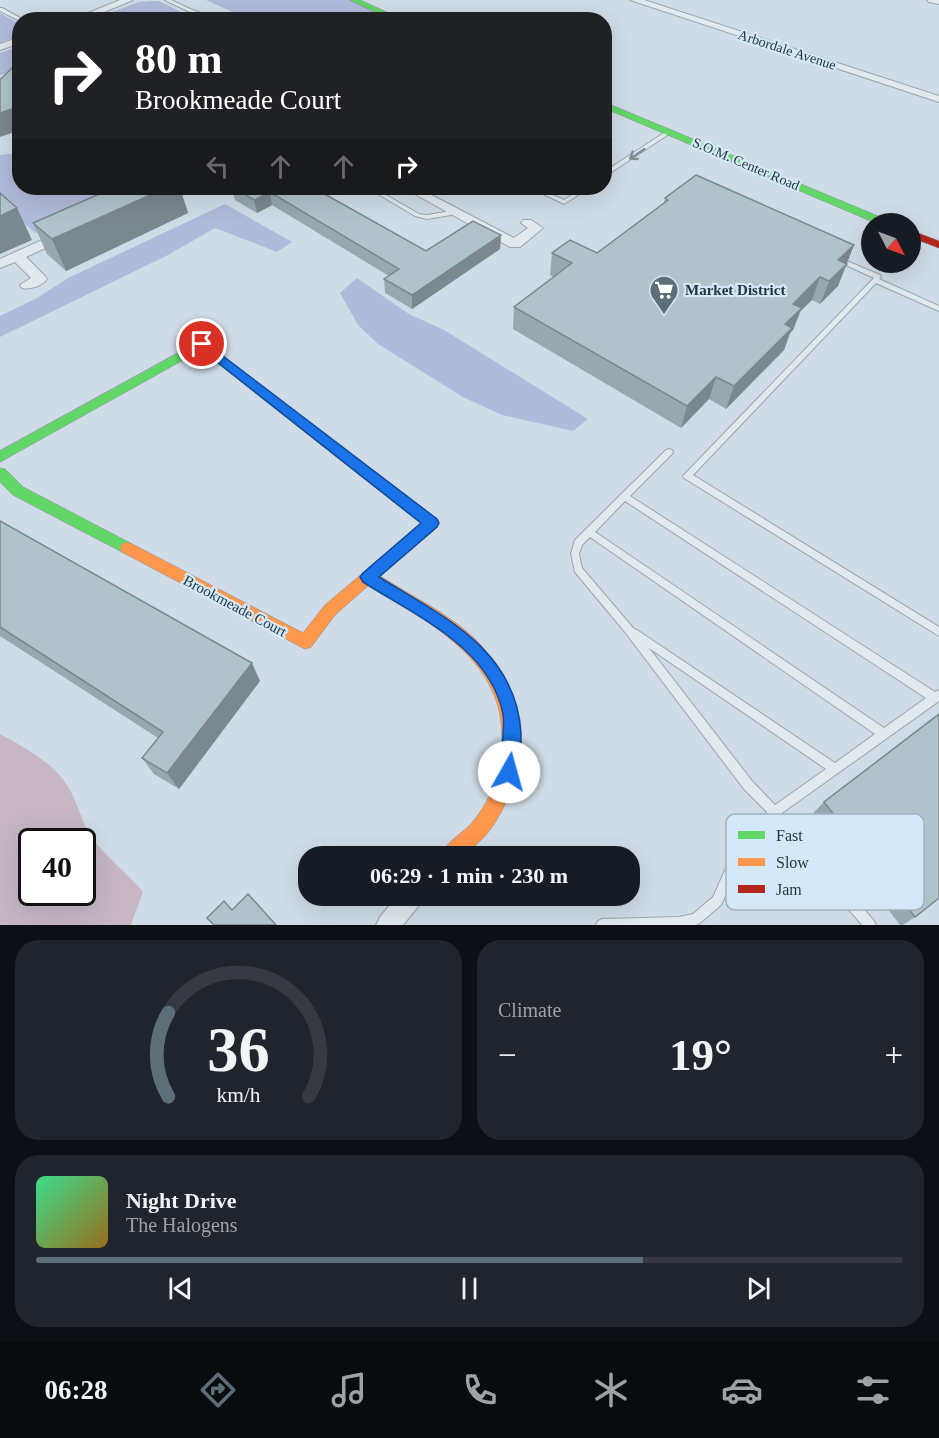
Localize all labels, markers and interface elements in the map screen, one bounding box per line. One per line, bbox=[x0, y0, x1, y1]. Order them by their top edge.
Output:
street label: Arbordale Avenue bbox=[736, 27, 838, 73]
icon: right bbox=[36, 36, 114, 114]
text: 80 m bbox=[135, 36, 223, 82]
text: Brookmeade Court bbox=[135, 85, 341, 115]
street label: S.O.M. Center Road bbox=[690, 135, 802, 193]
one-way arrow bbox=[629, 148, 646, 160]
icon: left bbox=[201, 150, 234, 183]
icon: ahead bbox=[264, 150, 297, 183]
icon: ahead bbox=[327, 150, 360, 183]
icon: right bbox=[390, 150, 423, 183]
north arrow bbox=[861, 213, 921, 273]
map controls bbox=[861, 213, 921, 273]
supermarket icon: Market District bbox=[648, 274, 680, 316]
place label: Market District bbox=[685, 282, 785, 298]
pin bbox=[176, 318, 227, 369]
icon: arrive bbox=[185, 327, 218, 360]
street label: Brookmeade Court bbox=[181, 572, 290, 640]
position arrow bbox=[477, 740, 541, 804]
legend bbox=[726, 814, 924, 910]
text: Fast bbox=[776, 827, 803, 844]
speed limit sign: 40 bbox=[18, 828, 96, 906]
text: Slow bbox=[776, 854, 809, 871]
text: 06:29 · 1 min · 230 m bbox=[370, 863, 568, 888]
text: Jam bbox=[776, 881, 802, 898]
text: Climate bbox=[498, 999, 561, 1021]
text: 36 bbox=[207, 1015, 270, 1084]
text: 19° bbox=[669, 1030, 732, 1080]
text: − bbox=[498, 1037, 517, 1073]
text: + bbox=[884, 1037, 903, 1073]
text: km/h bbox=[216, 1083, 261, 1107]
text: Night Drive bbox=[126, 1188, 237, 1213]
text: The Halogens bbox=[126, 1214, 238, 1236]
icon: previous bbox=[164, 1272, 197, 1305]
icon: pause bbox=[453, 1272, 486, 1305]
icon: next bbox=[742, 1272, 775, 1305]
icon: directions bbox=[197, 1369, 239, 1411]
icon: music bbox=[328, 1369, 370, 1411]
icon: phone bbox=[459, 1369, 501, 1411]
icon: climate bbox=[590, 1369, 632, 1411]
icon: car bbox=[721, 1369, 763, 1411]
icon: filters bbox=[852, 1369, 894, 1411]
text: 06:28 bbox=[45, 1375, 108, 1405]

